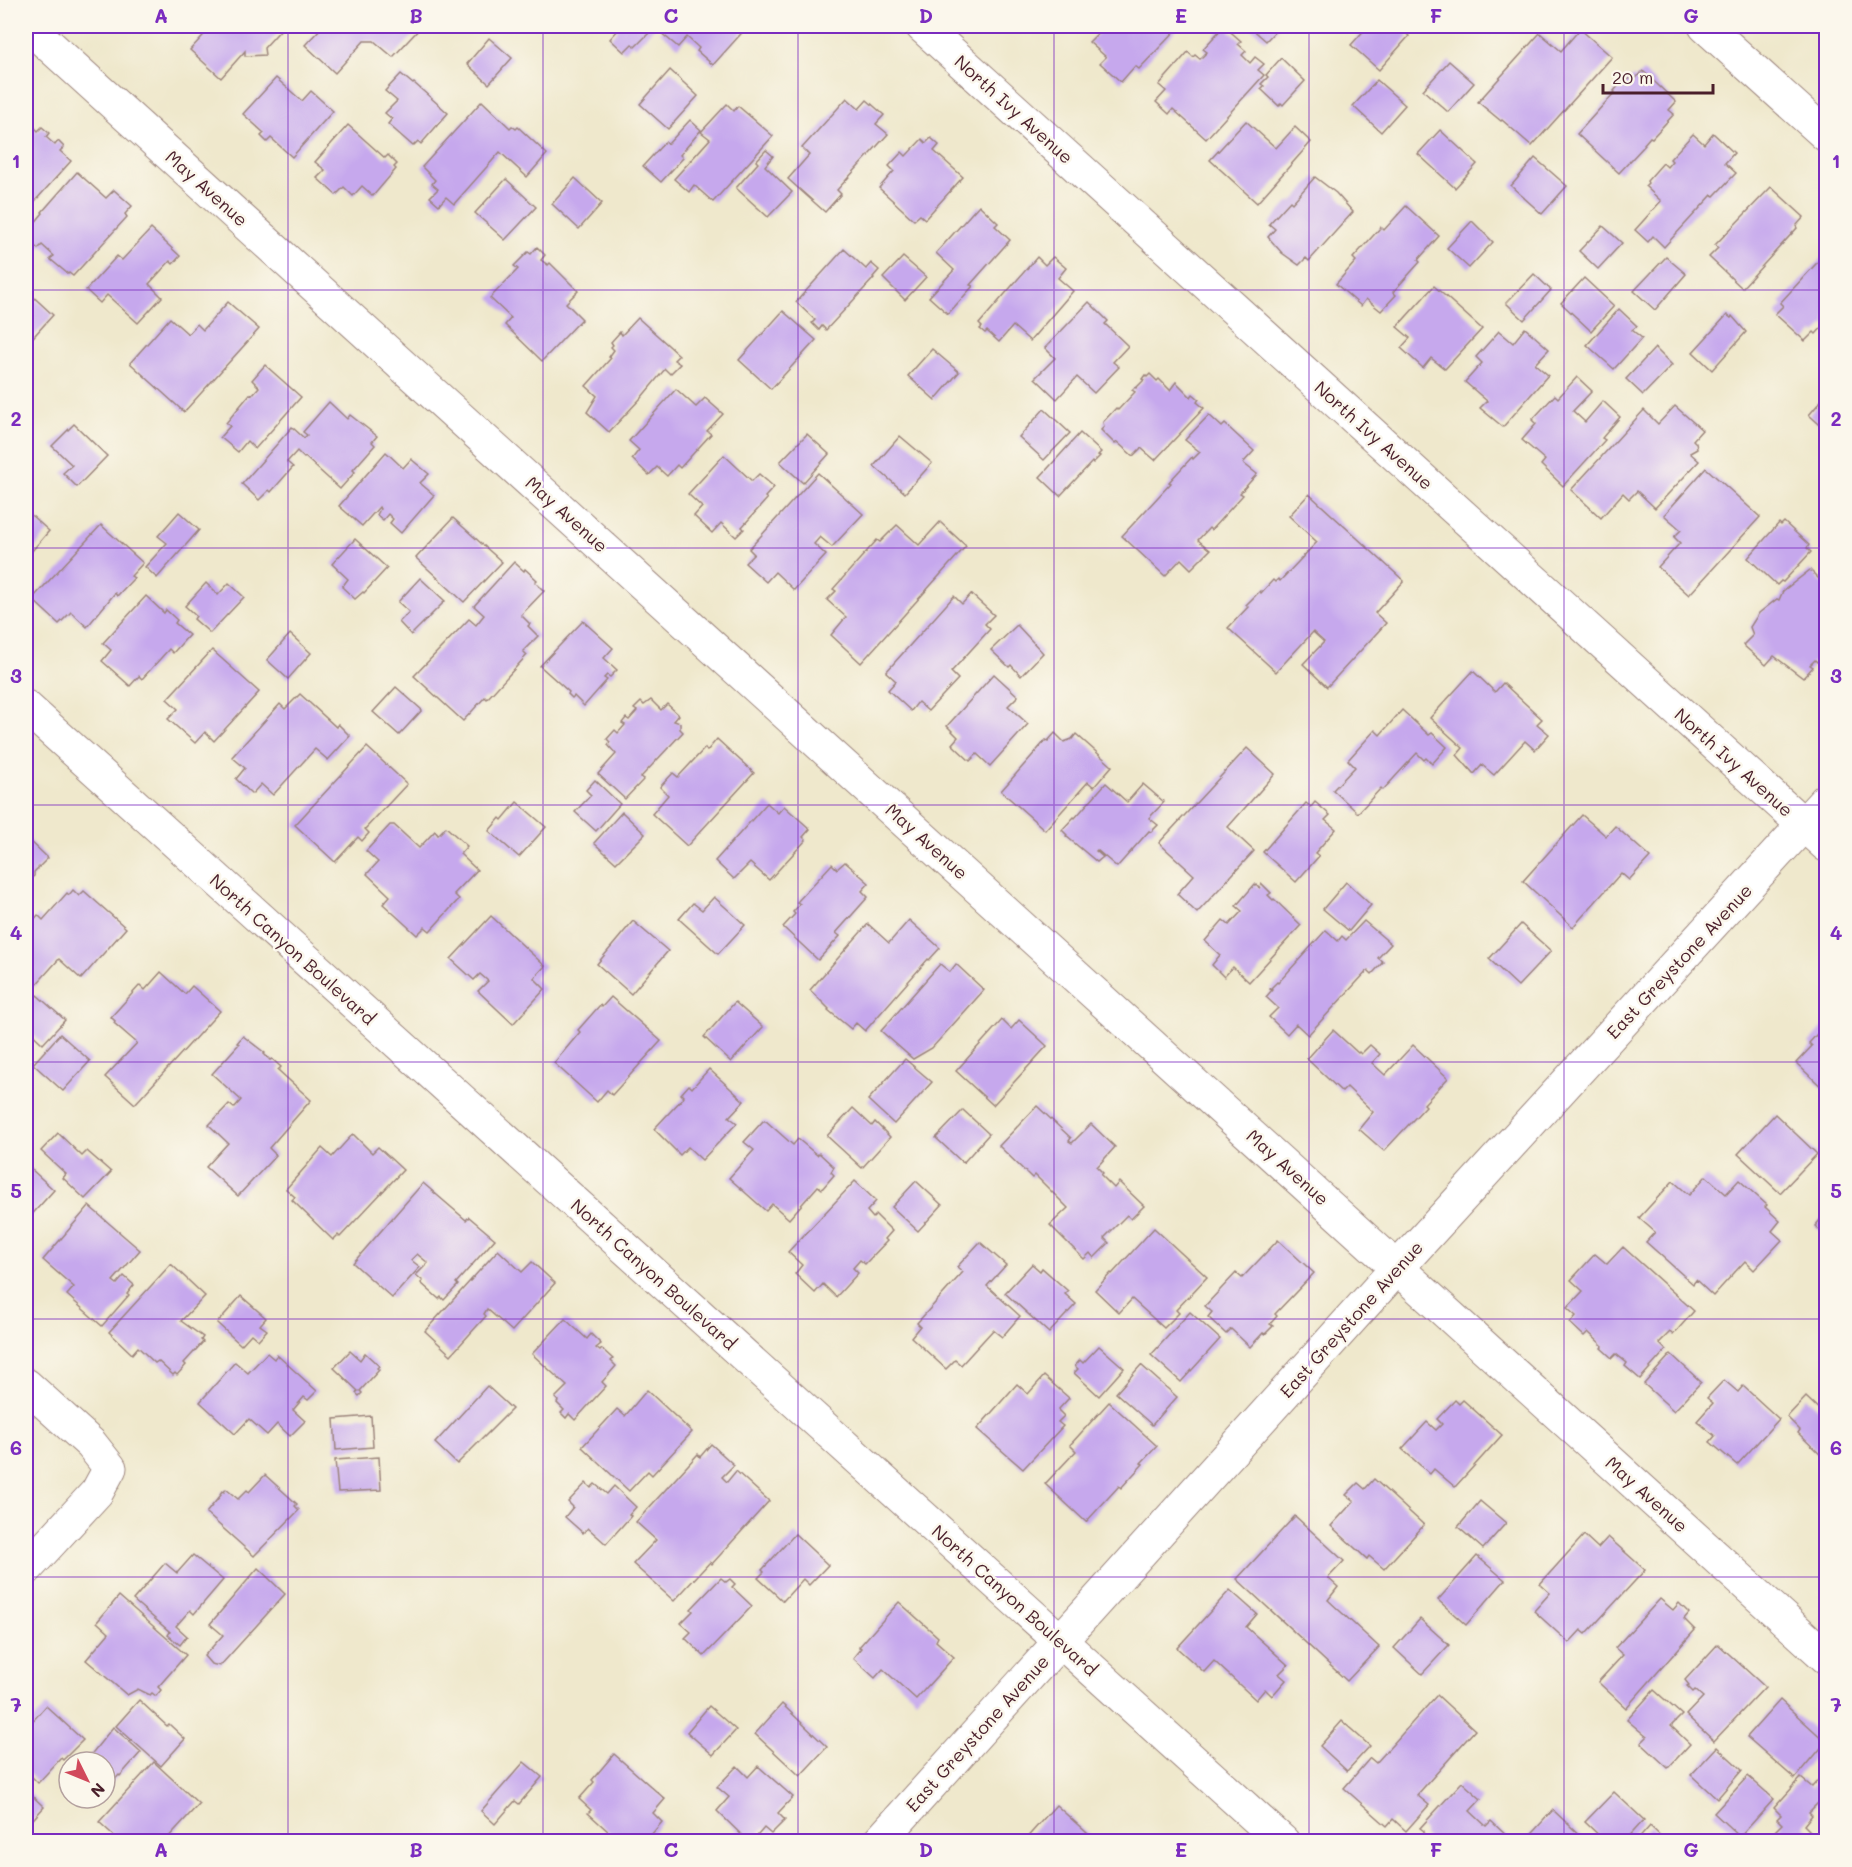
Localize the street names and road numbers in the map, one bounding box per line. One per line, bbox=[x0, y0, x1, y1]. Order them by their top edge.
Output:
street label: North Ivy Avenue bbox=[950, 49, 1078, 169]
street label: May Avenue bbox=[161, 145, 253, 231]
street label: North Ivy Avenue bbox=[1310, 375, 1438, 495]
street label: May Avenue bbox=[521, 471, 613, 557]
street label: North Ivy Avenue bbox=[1670, 702, 1798, 822]
street label: May Avenue bbox=[881, 798, 973, 884]
street label: North Canyon Boulevard bbox=[205, 868, 381, 1030]
street label: East Greystone Avenue bbox=[1601, 878, 1757, 1044]
street label: May Avenue bbox=[1242, 1124, 1334, 1210]
street label: North Canyon Boulevard bbox=[566, 1193, 742, 1355]
street label: East Greystone Avenue bbox=[1274, 1235, 1428, 1403]
street label: May Avenue bbox=[1601, 1451, 1693, 1537]
street label: North Canyon Boulevard bbox=[927, 1519, 1103, 1681]
street label: East Greystone Avenue bbox=[900, 1649, 1054, 1817]

